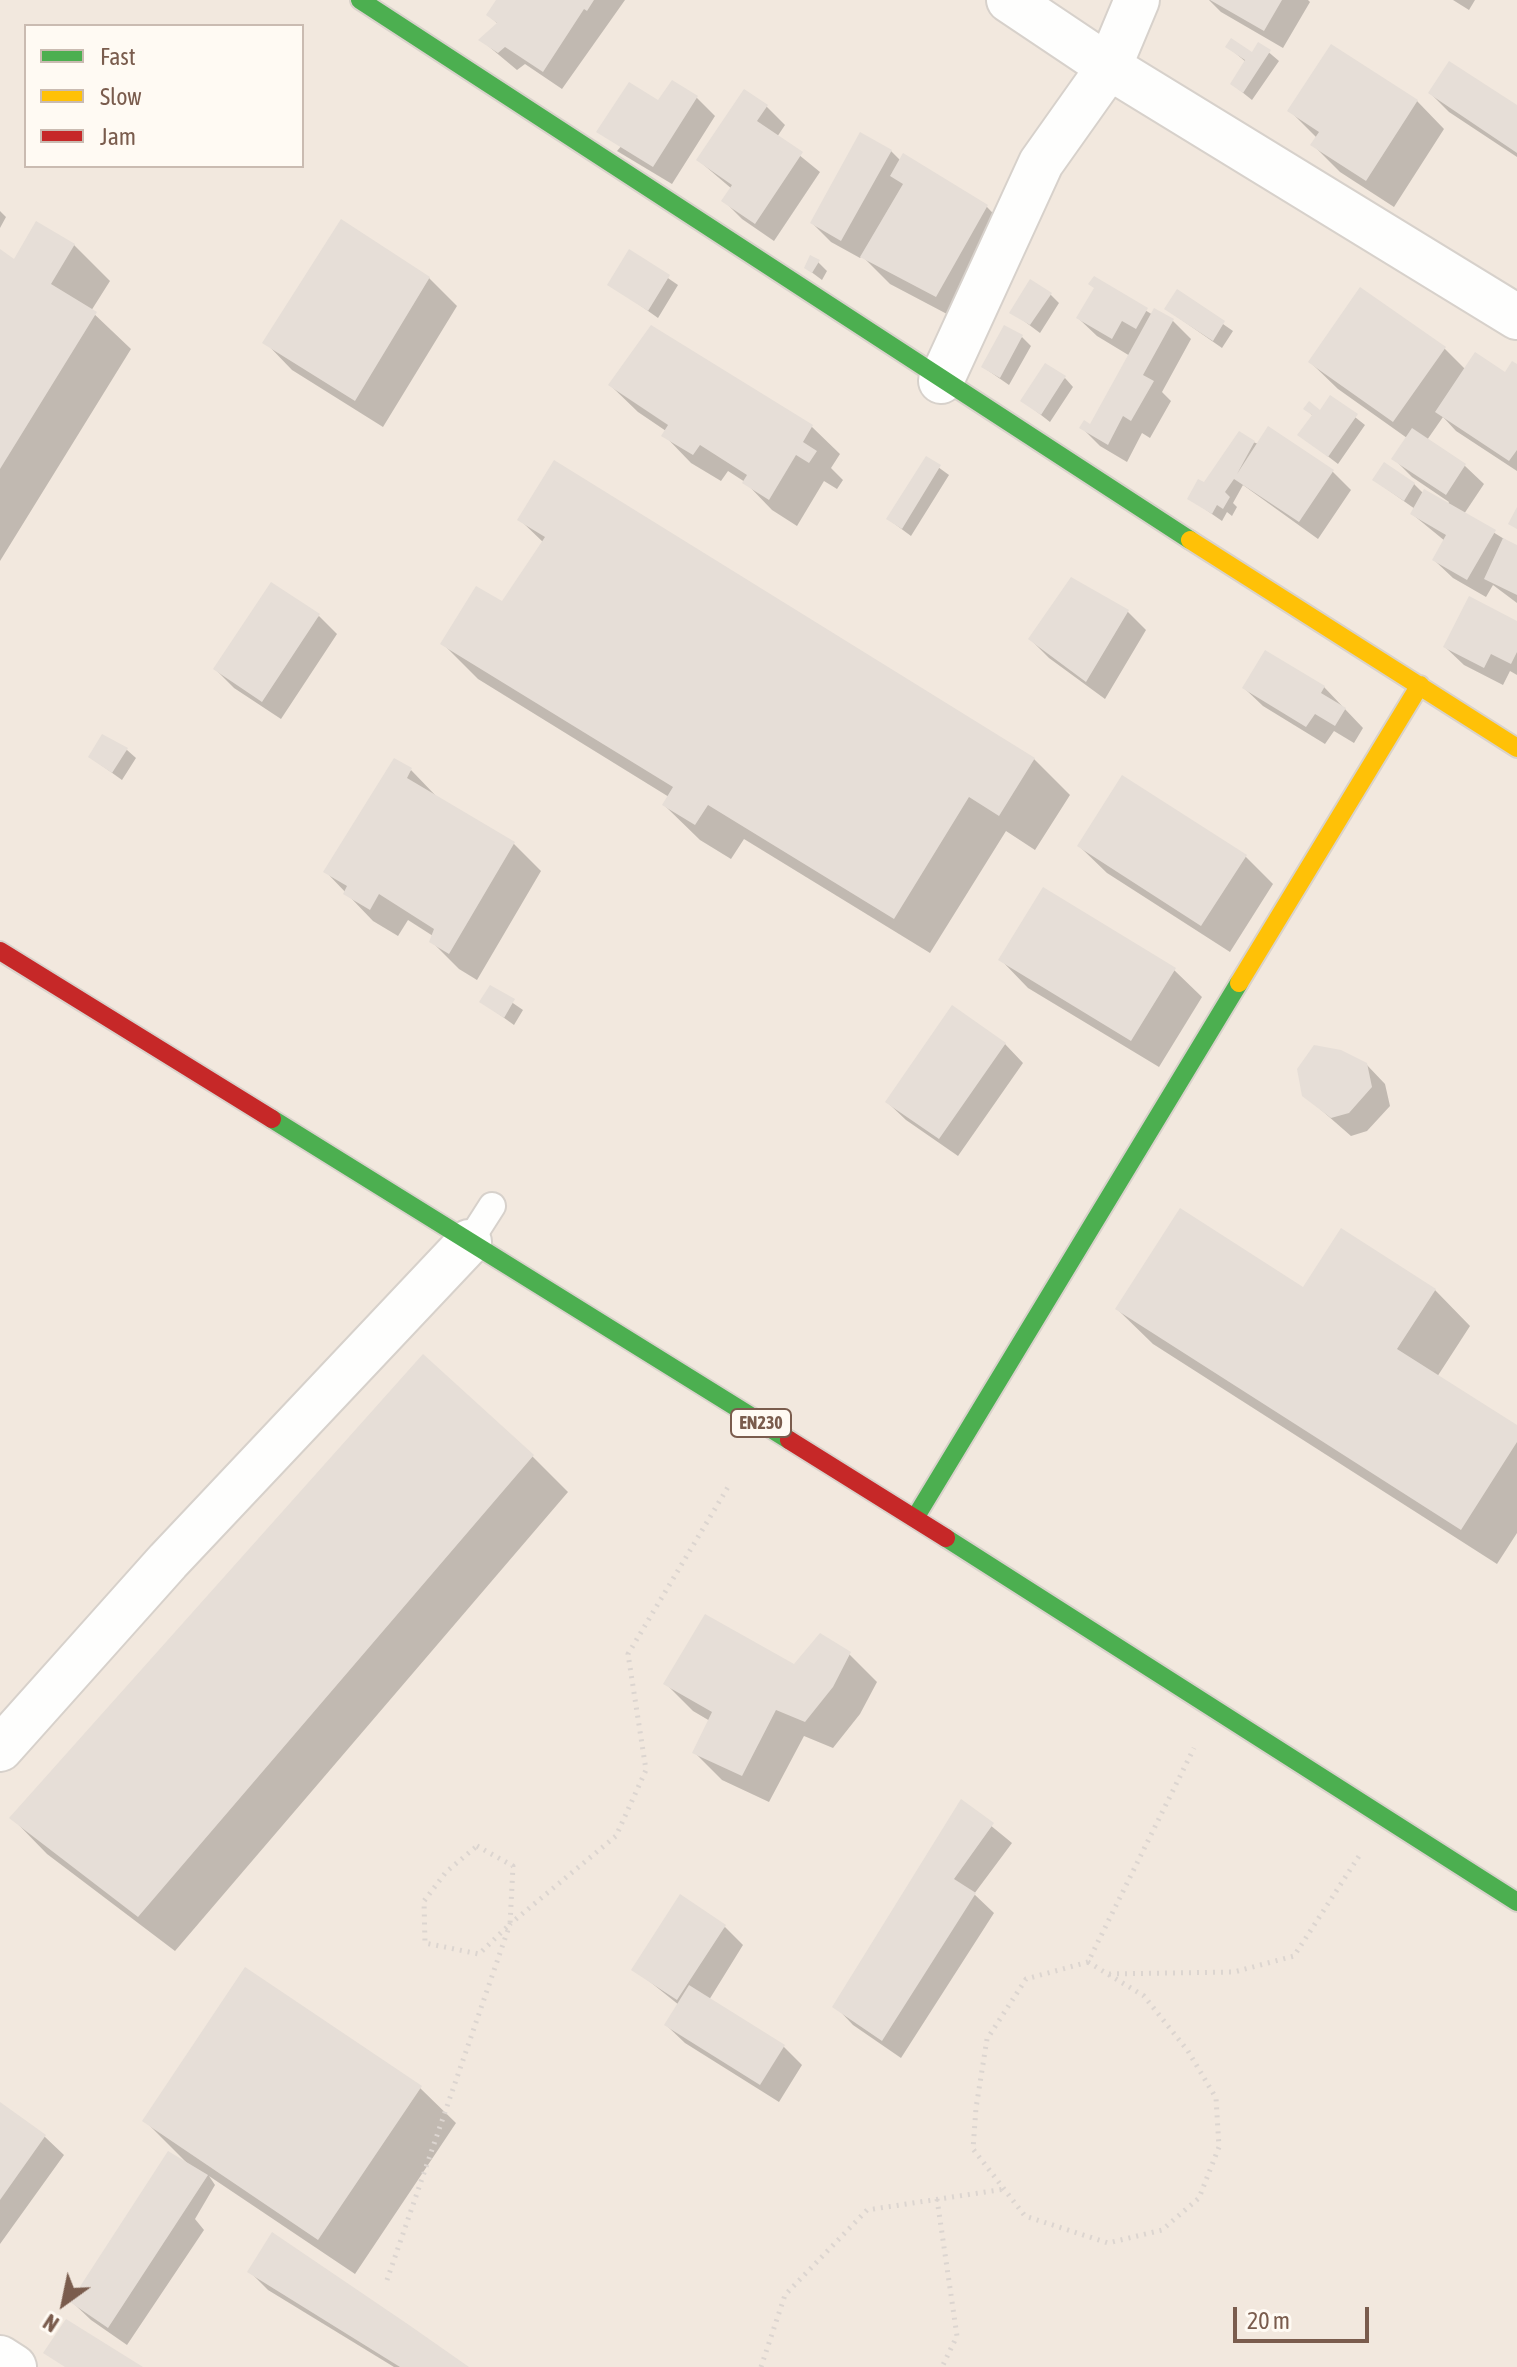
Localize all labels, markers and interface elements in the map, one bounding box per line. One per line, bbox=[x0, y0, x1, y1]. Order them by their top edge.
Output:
legend bbox=[24, 24, 304, 168]
text: Fast bbox=[100, 43, 136, 70]
text: Slow bbox=[100, 83, 142, 110]
text: Jam bbox=[100, 123, 136, 150]
road number: EN230 bbox=[731, 1409, 791, 1437]
north arrow bbox=[24, 2263, 104, 2343]
scale bar bbox=[1237, 2291, 1373, 2341]
text: 20 m bbox=[1247, 2307, 1290, 2334]
text: N bbox=[38, 2309, 63, 2338]

